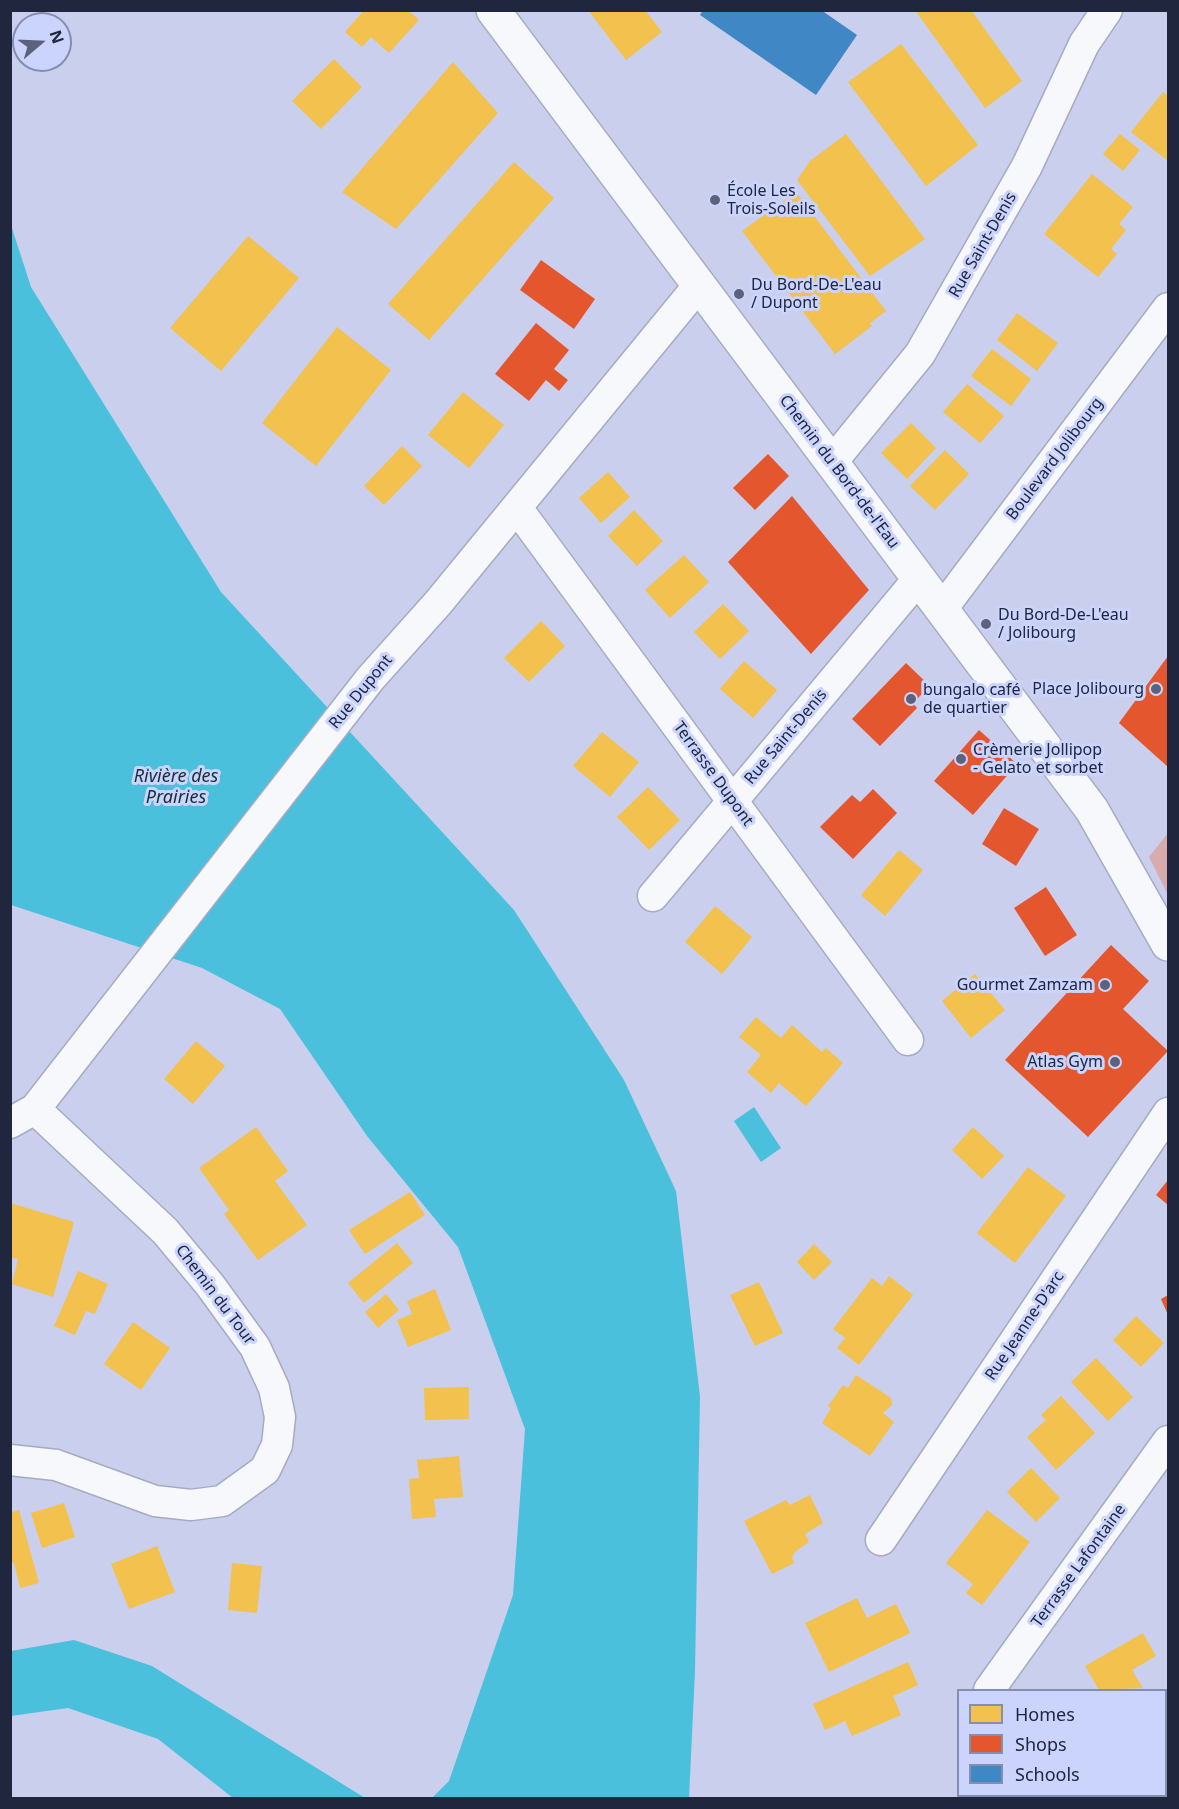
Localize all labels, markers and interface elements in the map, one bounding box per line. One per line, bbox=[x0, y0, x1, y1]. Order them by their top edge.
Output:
north arrow bbox=[12, 12, 72, 72]
text: N bbox=[45, 27, 70, 47]
place label: École Les Trois-Soleils bbox=[727, 181, 816, 219]
street label: Rue Saint-Denis bbox=[945, 189, 1021, 301]
marker: École Les Trois-Soleils bbox=[708, 193, 722, 207]
place label: Du Bord-De-L'eau / Dupont bbox=[751, 275, 882, 313]
marker: Du Bord-De-L'eau / Dupont bbox=[732, 287, 746, 301]
street label: Chemin du Bord-de-l'Eau bbox=[775, 392, 903, 552]
street label: Boulevard Jolibourg bbox=[1003, 394, 1107, 524]
place label: Du Bord-De-L'eau / Jolibourg bbox=[998, 605, 1129, 643]
marker: Du Bord-De-L'eau / Jolibourg bbox=[979, 617, 993, 631]
street label: Rue Dupont bbox=[325, 651, 397, 733]
place label: Place Jolibourg bbox=[1032, 679, 1144, 699]
place label: bungalo café de quartier bbox=[923, 680, 1021, 718]
marker: Place Jolibourg bbox=[1149, 682, 1163, 696]
street label: Rue Saint-Denis bbox=[741, 686, 831, 788]
marker: bungalo café de quartier bbox=[904, 692, 918, 706]
street label: Terrasse Dupont bbox=[669, 718, 757, 830]
place label: Crèmerie Jollipop - Gelato et sorbet bbox=[973, 740, 1103, 778]
marker: Crèmerie Jollipop - Gelato et sorbet bbox=[954, 752, 968, 766]
water label: Rivière des Prairies bbox=[134, 766, 218, 808]
place label: Gourmet Zamzam bbox=[957, 975, 1093, 995]
marker: Gourmet Zamzam bbox=[1098, 978, 1112, 992]
place label: Atlas Gym bbox=[1027, 1052, 1103, 1072]
marker: Atlas Gym bbox=[1108, 1055, 1122, 1069]
street label: Chemin du Tour bbox=[171, 1241, 259, 1349]
street label: Rue Jeanne-D'arc bbox=[982, 1268, 1068, 1384]
street label: Terrasse Lafontaine bbox=[1028, 1501, 1130, 1631]
legend bbox=[957, 1689, 1167, 1797]
text: Homes bbox=[1015, 1702, 1075, 1726]
text: Shops bbox=[1015, 1732, 1067, 1756]
text: Schools bbox=[1015, 1762, 1080, 1786]

